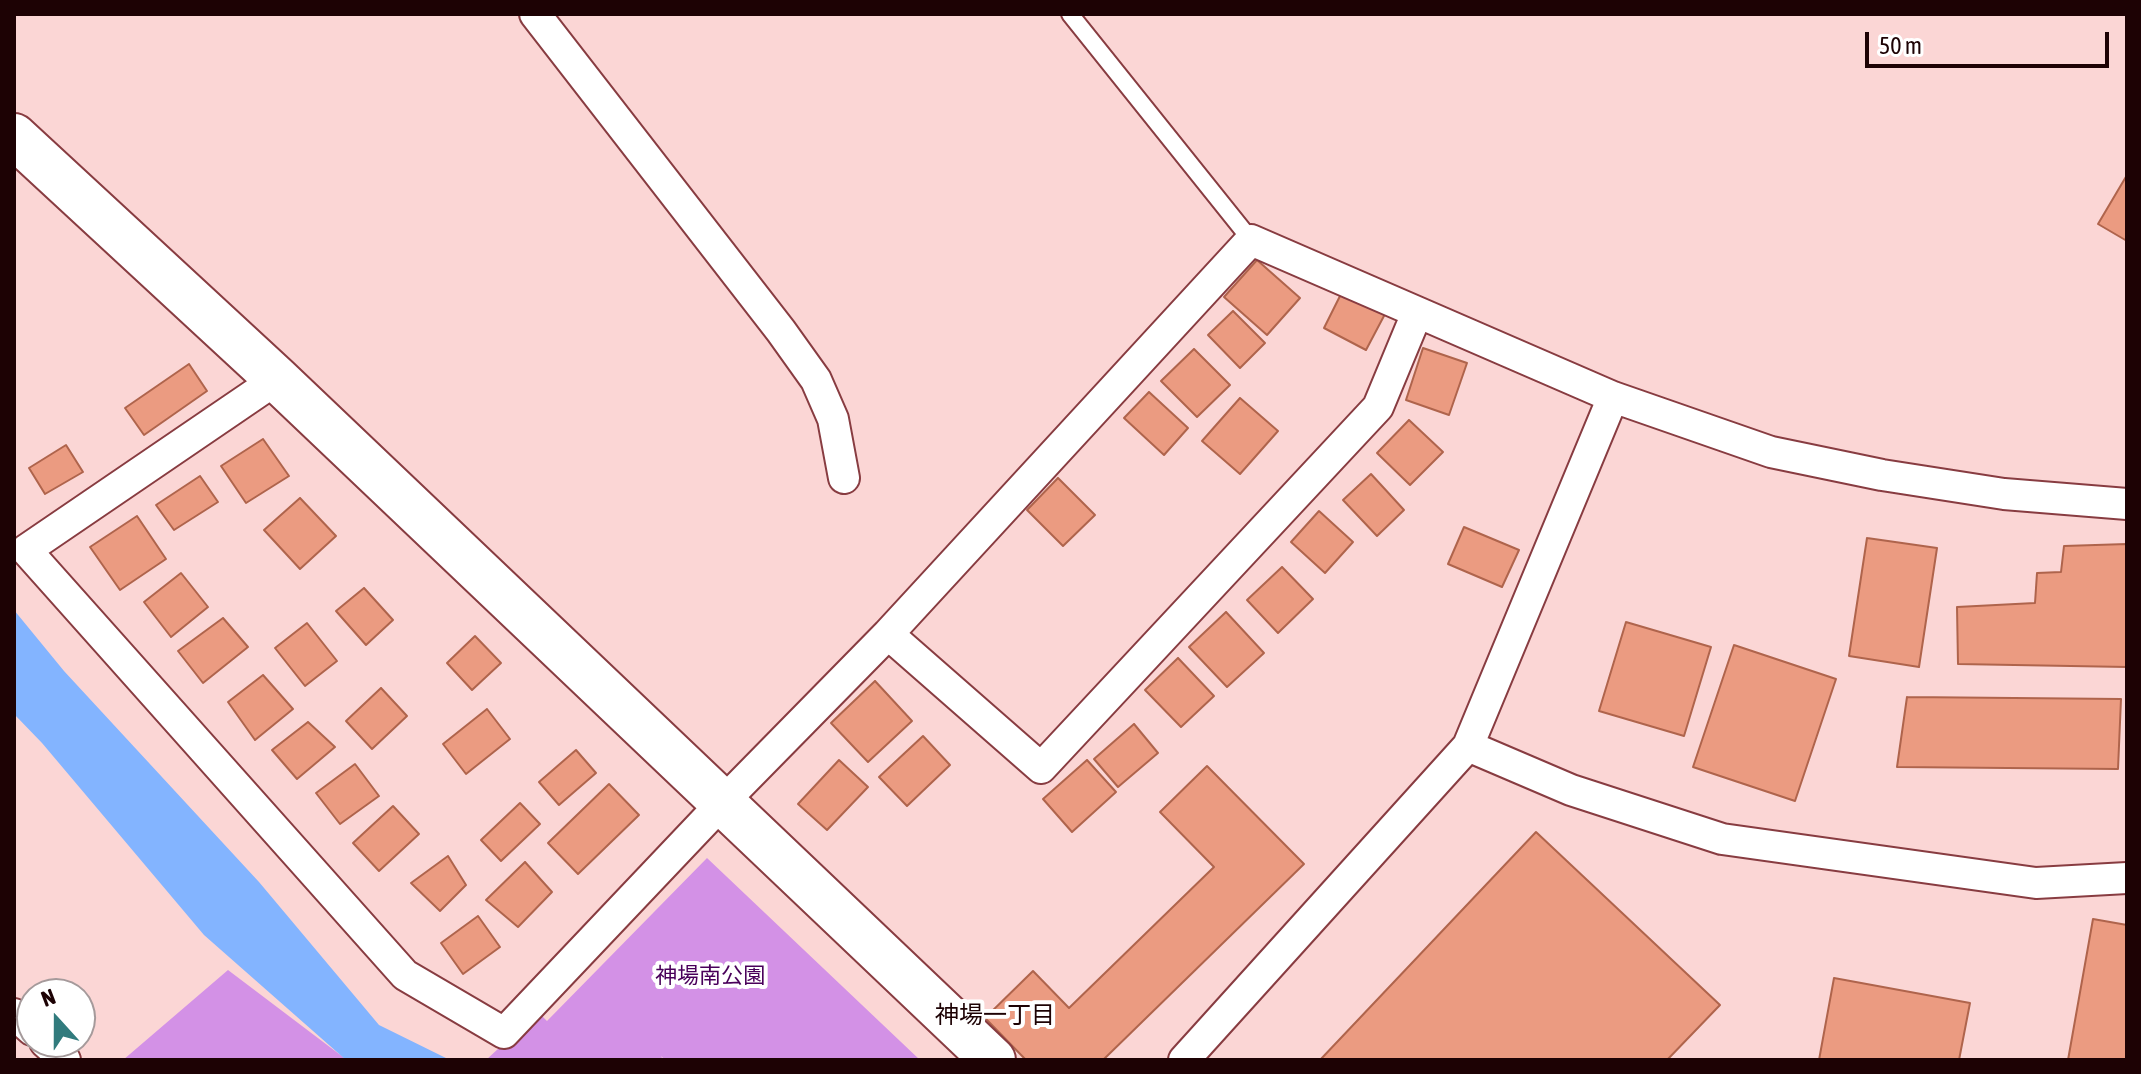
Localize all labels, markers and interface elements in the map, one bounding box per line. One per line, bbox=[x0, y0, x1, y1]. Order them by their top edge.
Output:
scale bar bbox=[1869, 16, 2113, 66]
text: 50 m bbox=[1879, 32, 1922, 59]
park label: 神場南公園 bbox=[655, 963, 765, 989]
north arrow bbox=[16, 978, 96, 1058]
text: N bbox=[37, 983, 59, 1012]
district label: 神場一丁目 bbox=[935, 1001, 1055, 1029]

